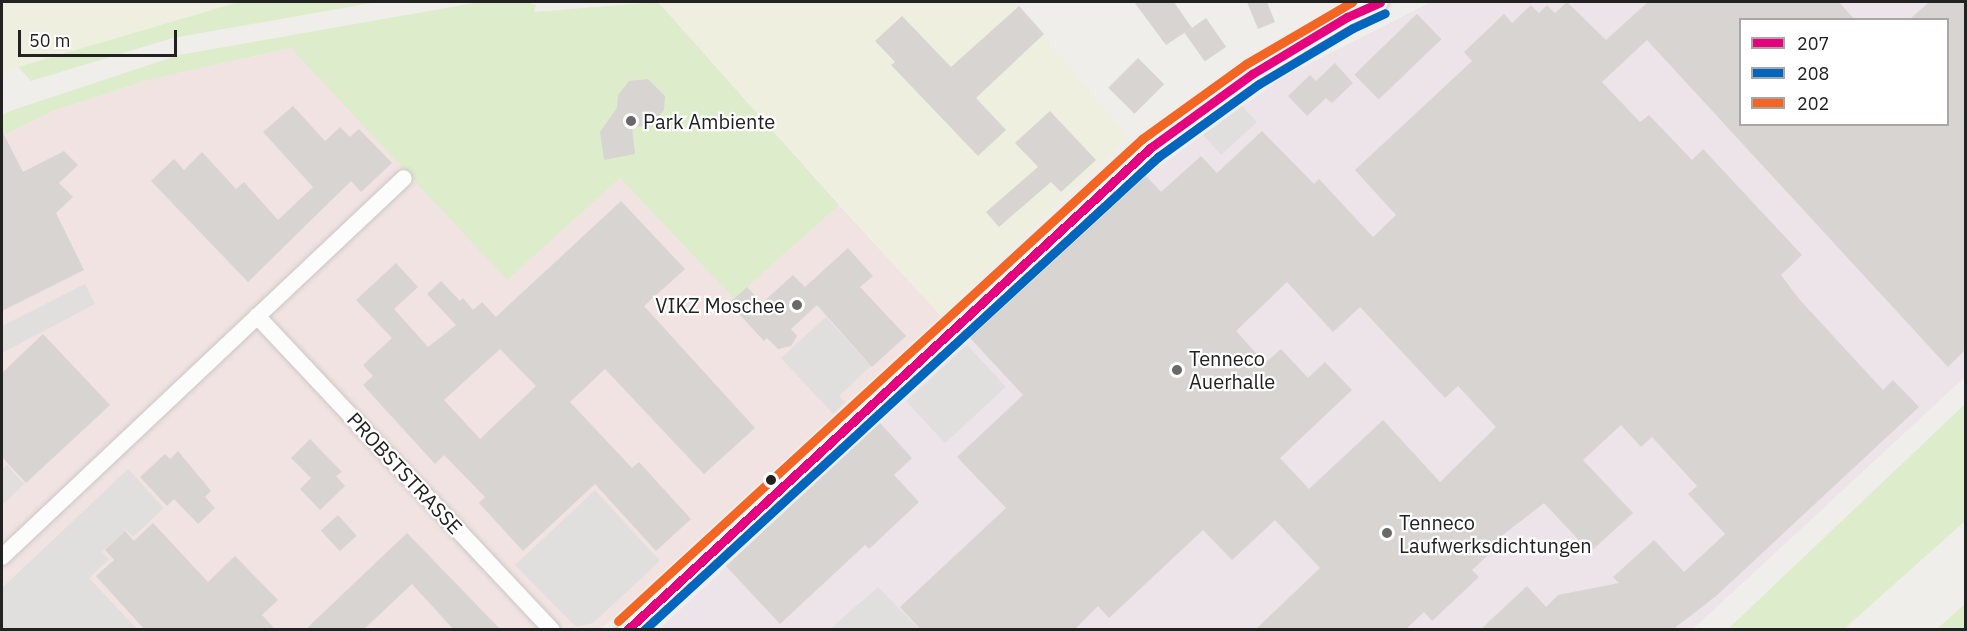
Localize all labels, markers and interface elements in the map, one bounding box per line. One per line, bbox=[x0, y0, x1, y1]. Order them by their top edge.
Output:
scale bar bbox=[21, 18, 180, 56]
legend bbox=[1739, 18, 1949, 126]
text: 50 m bbox=[29, 29, 71, 52]
text: 207 bbox=[1797, 32, 1829, 55]
text: 208 bbox=[1797, 62, 1829, 85]
text: 202 bbox=[1797, 92, 1829, 115]
place label: Park Ambiente bbox=[643, 109, 775, 133]
marker: Park Ambiente bbox=[624, 114, 638, 128]
place label: VIKZ Moschee bbox=[655, 293, 785, 317]
marker: VIKZ Moschee bbox=[790, 298, 804, 312]
place label: Tenneco Auerhalle bbox=[1189, 346, 1275, 393]
marker: Tenneco Auerhalle bbox=[1170, 363, 1184, 377]
street label: PROBSTSTRASSE bbox=[342, 407, 468, 539]
unlabelled marker bbox=[765, 474, 777, 486]
place label: Tenneco Laufwerksdichtungen bbox=[1399, 510, 1592, 557]
marker: Tenneco Laufwerksdichtungen bbox=[1380, 526, 1394, 540]

